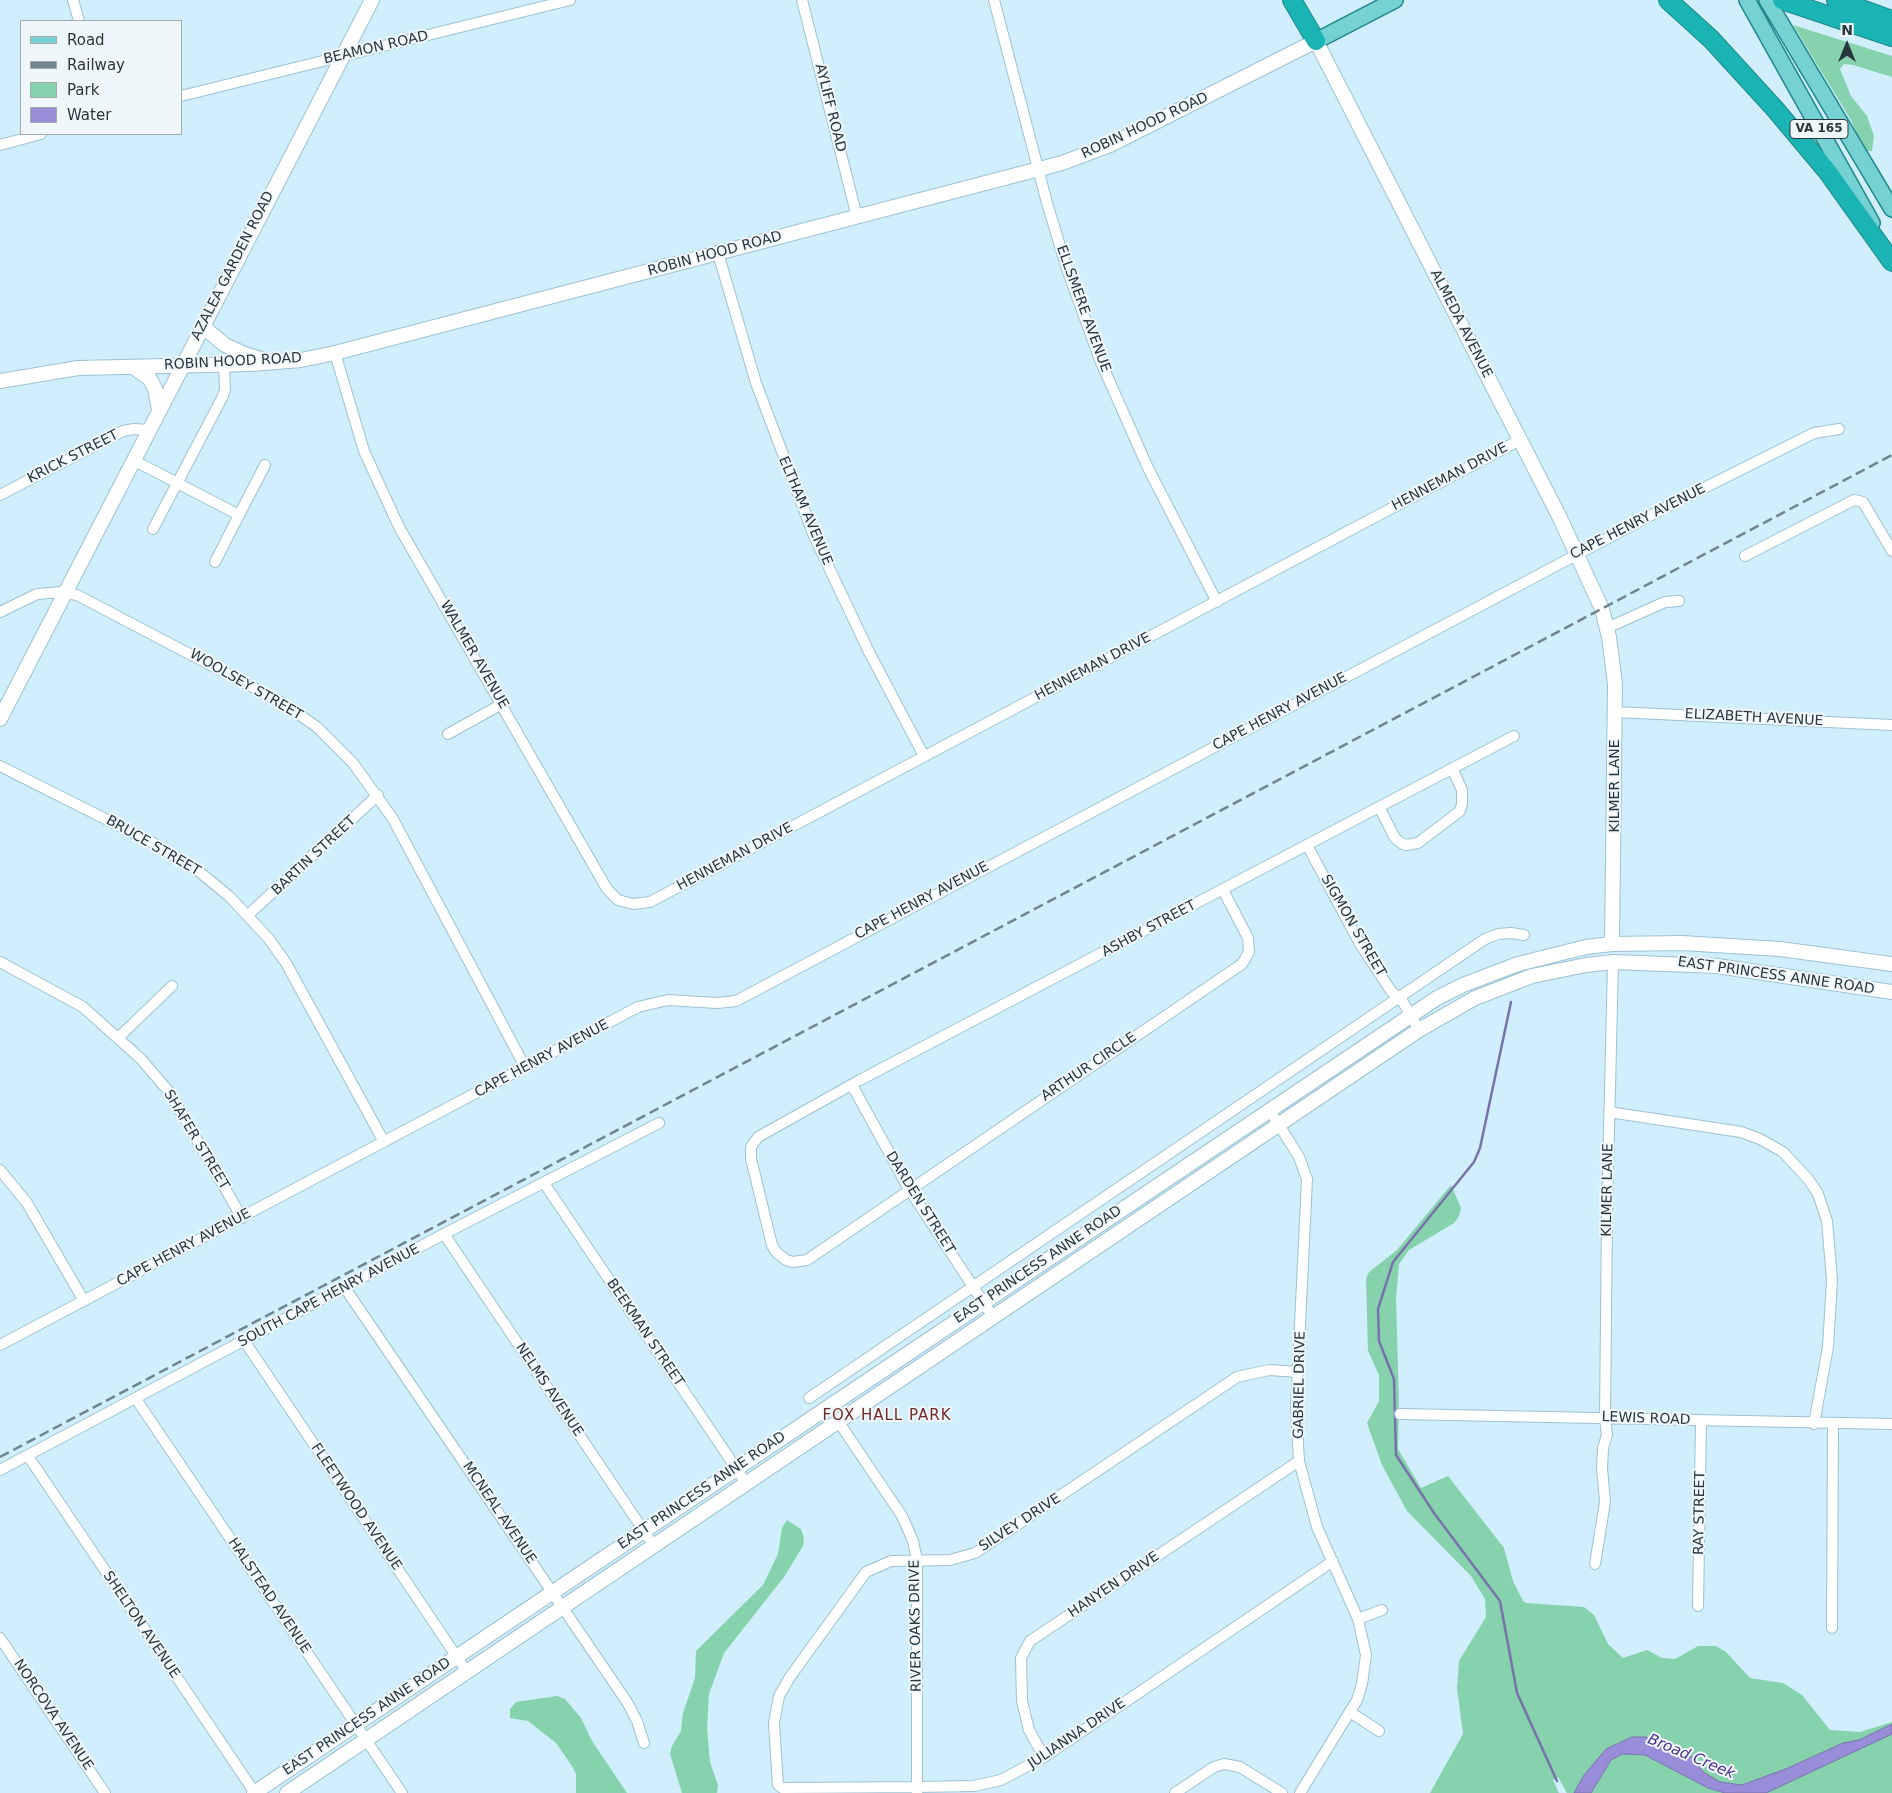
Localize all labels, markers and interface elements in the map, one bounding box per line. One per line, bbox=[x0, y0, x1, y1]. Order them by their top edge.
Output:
legend bbox=[20, 20, 182, 135]
north arrow bbox=[1822, 20, 1872, 70]
text: N bbox=[1841, 22, 1853, 38]
street label: BEAMON ROAD bbox=[322, 28, 430, 68]
text: Road bbox=[67, 31, 105, 49]
text: Railway bbox=[67, 56, 125, 74]
street label: AYLIFF ROAD bbox=[811, 62, 849, 154]
text: Park bbox=[67, 81, 99, 99]
street label: ROBIN HOOD ROAD bbox=[1079, 89, 1211, 163]
text: Water bbox=[67, 106, 111, 124]
road number: VA 165 bbox=[1790, 120, 1848, 138]
street label: AZALEA GARDEN ROAD bbox=[188, 189, 278, 343]
street label: ROBIN HOOD ROAD bbox=[646, 228, 784, 280]
street label: ELLSMERE AVENUE bbox=[1052, 243, 1114, 375]
street label: ALMEDA AVENUE bbox=[1426, 267, 1496, 381]
street label: ROBIN HOOD ROAD bbox=[164, 350, 302, 374]
street label: KRICK STREET bbox=[25, 427, 121, 487]
street label: HENNEMAN DRIVE bbox=[1389, 439, 1511, 515]
street label: ELTHAM AVENUE bbox=[774, 454, 836, 568]
street label: CAPE HENRY AVENUE bbox=[1568, 481, 1708, 563]
street label: WALMER AVENUE bbox=[436, 598, 512, 712]
street label: HENNEMAN DRIVE bbox=[1032, 629, 1154, 705]
street label: WOOLSEY STREET bbox=[186, 646, 306, 724]
street label: CAPE HENRY AVENUE bbox=[1210, 670, 1350, 754]
street label: ELIZABETH AVENUE bbox=[1684, 706, 1824, 730]
street label: KILMER LANE bbox=[1607, 739, 1623, 833]
street label: BRUCE STREET bbox=[103, 812, 203, 880]
street label: BARTIN STREET bbox=[268, 813, 360, 899]
street label: HENNEMAN DRIVE bbox=[674, 819, 796, 895]
street label: CAPE HENRY AVENUE bbox=[852, 859, 992, 943]
street label: SIGMON STREET bbox=[1317, 872, 1389, 980]
street label: ASHBY STREET bbox=[1099, 897, 1199, 961]
street label: EAST PRINCESS ANNE ROAD bbox=[1676, 954, 1876, 998]
street label: CAPE HENRY AVENUE bbox=[472, 1017, 612, 1101]
street label: ARTHUR CIRCLE bbox=[1038, 1029, 1140, 1105]
street label: SHAFER STREET bbox=[160, 1087, 232, 1193]
street label: KILMER LANE bbox=[1599, 1143, 1617, 1237]
street label: DARDEN STREET bbox=[882, 1149, 958, 1257]
street label: EAST PRINCESS ANNE ROAD bbox=[951, 1203, 1125, 1327]
street label: CAPE HENRY AVENUE bbox=[114, 1206, 254, 1290]
street label: SOUTH CAPE HENRY AVENUE bbox=[235, 1241, 423, 1351]
street label: BEEKMAN STREET bbox=[603, 1276, 687, 1390]
street label: GABRIEL DRIVE bbox=[1291, 1331, 1309, 1439]
street label: NELMS AVENUE bbox=[512, 1340, 586, 1440]
district label: FOX HALL PARK bbox=[821, 1407, 953, 1425]
street label: LEWIS ROAD bbox=[1601, 1409, 1691, 1429]
street label: EAST PRINCESS ANNE ROAD bbox=[615, 1429, 789, 1553]
street label: FLEETWOOD AVENUE bbox=[307, 1440, 405, 1574]
street label: MCNEAL AVENUE bbox=[459, 1459, 539, 1567]
street label: RAY STREET bbox=[1691, 1471, 1709, 1555]
street label: SILVEY DRIVE bbox=[976, 1490, 1064, 1556]
street label: HALSTEAD AVENUE bbox=[224, 1535, 314, 1657]
street label: HANYEN DRIVE bbox=[1065, 1548, 1163, 1622]
street label: RIVER OAKS DRIVE bbox=[906, 1560, 926, 1692]
street label: SHELTON AVENUE bbox=[99, 1568, 183, 1682]
street label: EAST PRINCESS ANNE ROAD bbox=[280, 1655, 454, 1779]
street label: NORCOVA AVENUE bbox=[10, 1656, 96, 1774]
street label: JULIANNA DRIVE bbox=[1025, 1695, 1129, 1773]
water label: Broad Creek bbox=[1645, 1731, 1737, 1783]

